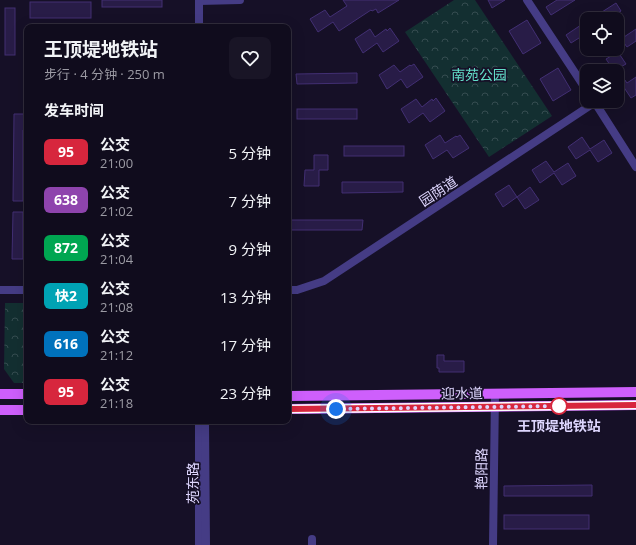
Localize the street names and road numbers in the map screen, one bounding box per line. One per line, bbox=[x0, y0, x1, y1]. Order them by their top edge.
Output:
street label: 园荫道 bbox=[415, 172, 461, 210]
street label: 迎水道 bbox=[441, 383, 483, 403]
street label: 艳阳路 bbox=[471, 448, 491, 490]
street label: 苑东路 bbox=[183, 462, 202, 504]

